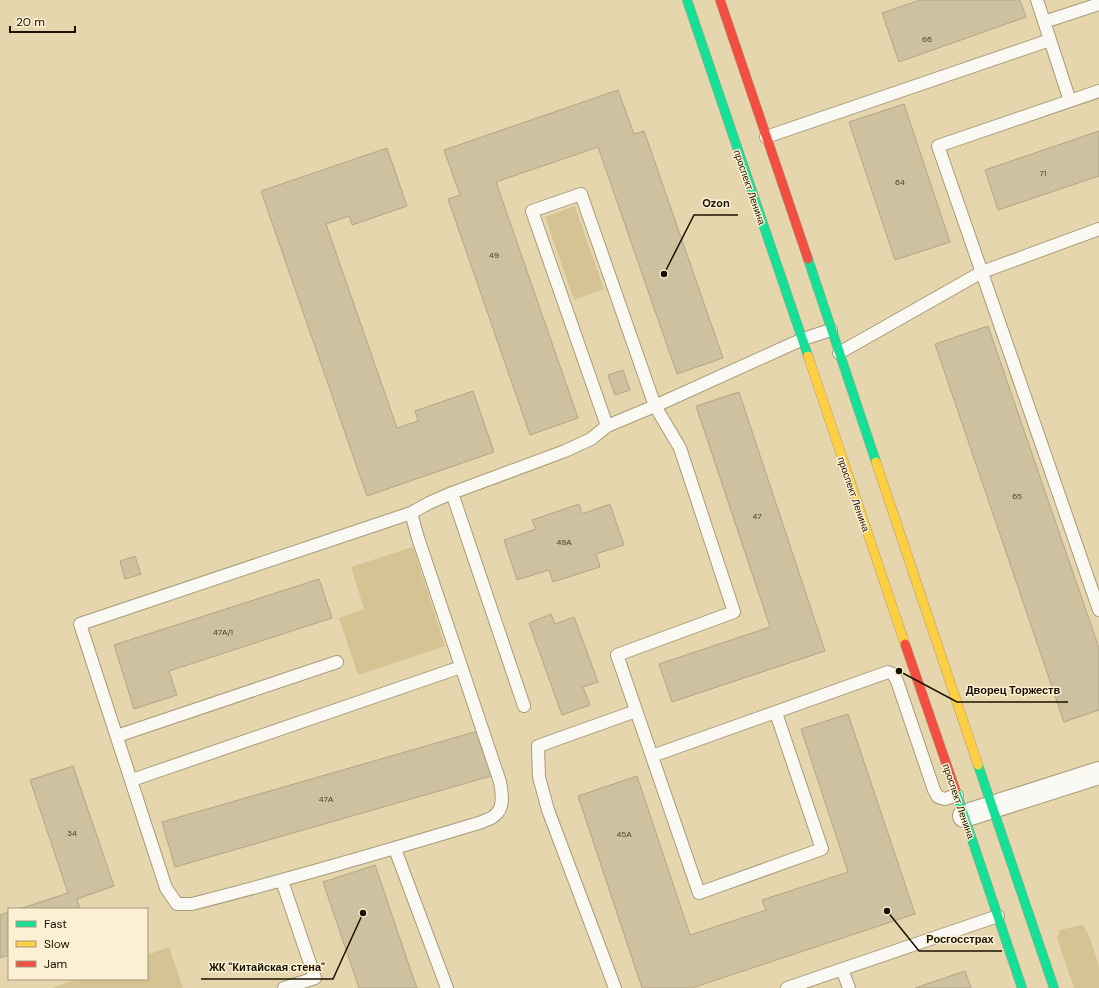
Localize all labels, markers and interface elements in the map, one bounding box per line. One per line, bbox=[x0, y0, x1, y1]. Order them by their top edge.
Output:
scale bar bbox=[10, 8, 75, 34]
text: 20 m bbox=[16, 14, 45, 30]
house number: 66 bbox=[922, 34, 932, 44]
street label: проспект Ленина bbox=[731, 148, 769, 227]
house number: 71 bbox=[1040, 168, 1046, 178]
house number: 64 bbox=[895, 177, 905, 187]
callout: Ozon bbox=[694, 192, 738, 215]
text: Ozon bbox=[702, 196, 730, 210]
house number: 49 bbox=[489, 250, 499, 260]
street label: проспект Ленина bbox=[835, 455, 873, 534]
house number: 65 bbox=[1012, 491, 1022, 501]
house number: 47 bbox=[752, 511, 762, 521]
house number: 49А bbox=[556, 537, 572, 547]
house number: 47А/1 bbox=[213, 627, 233, 637]
callout: Дворец Торжеств bbox=[957, 679, 1068, 702]
text: Дворец Торжеств bbox=[966, 683, 1061, 697]
street label: проспект Ленина bbox=[940, 762, 978, 841]
house number: 47А bbox=[319, 794, 334, 804]
house number: 34 bbox=[67, 828, 77, 838]
house number: 45А bbox=[616, 829, 632, 839]
legend bbox=[8, 908, 148, 980]
text: Fast bbox=[44, 916, 67, 932]
callout: Росгосстрах bbox=[919, 928, 1002, 951]
text: Росгосстрах bbox=[926, 932, 995, 946]
text: Slow bbox=[44, 936, 70, 952]
text: Jam bbox=[44, 956, 67, 972]
callout: ЖК "Китайская стена" bbox=[201, 956, 333, 979]
text: ЖК "Китайская стена" bbox=[208, 960, 325, 974]

